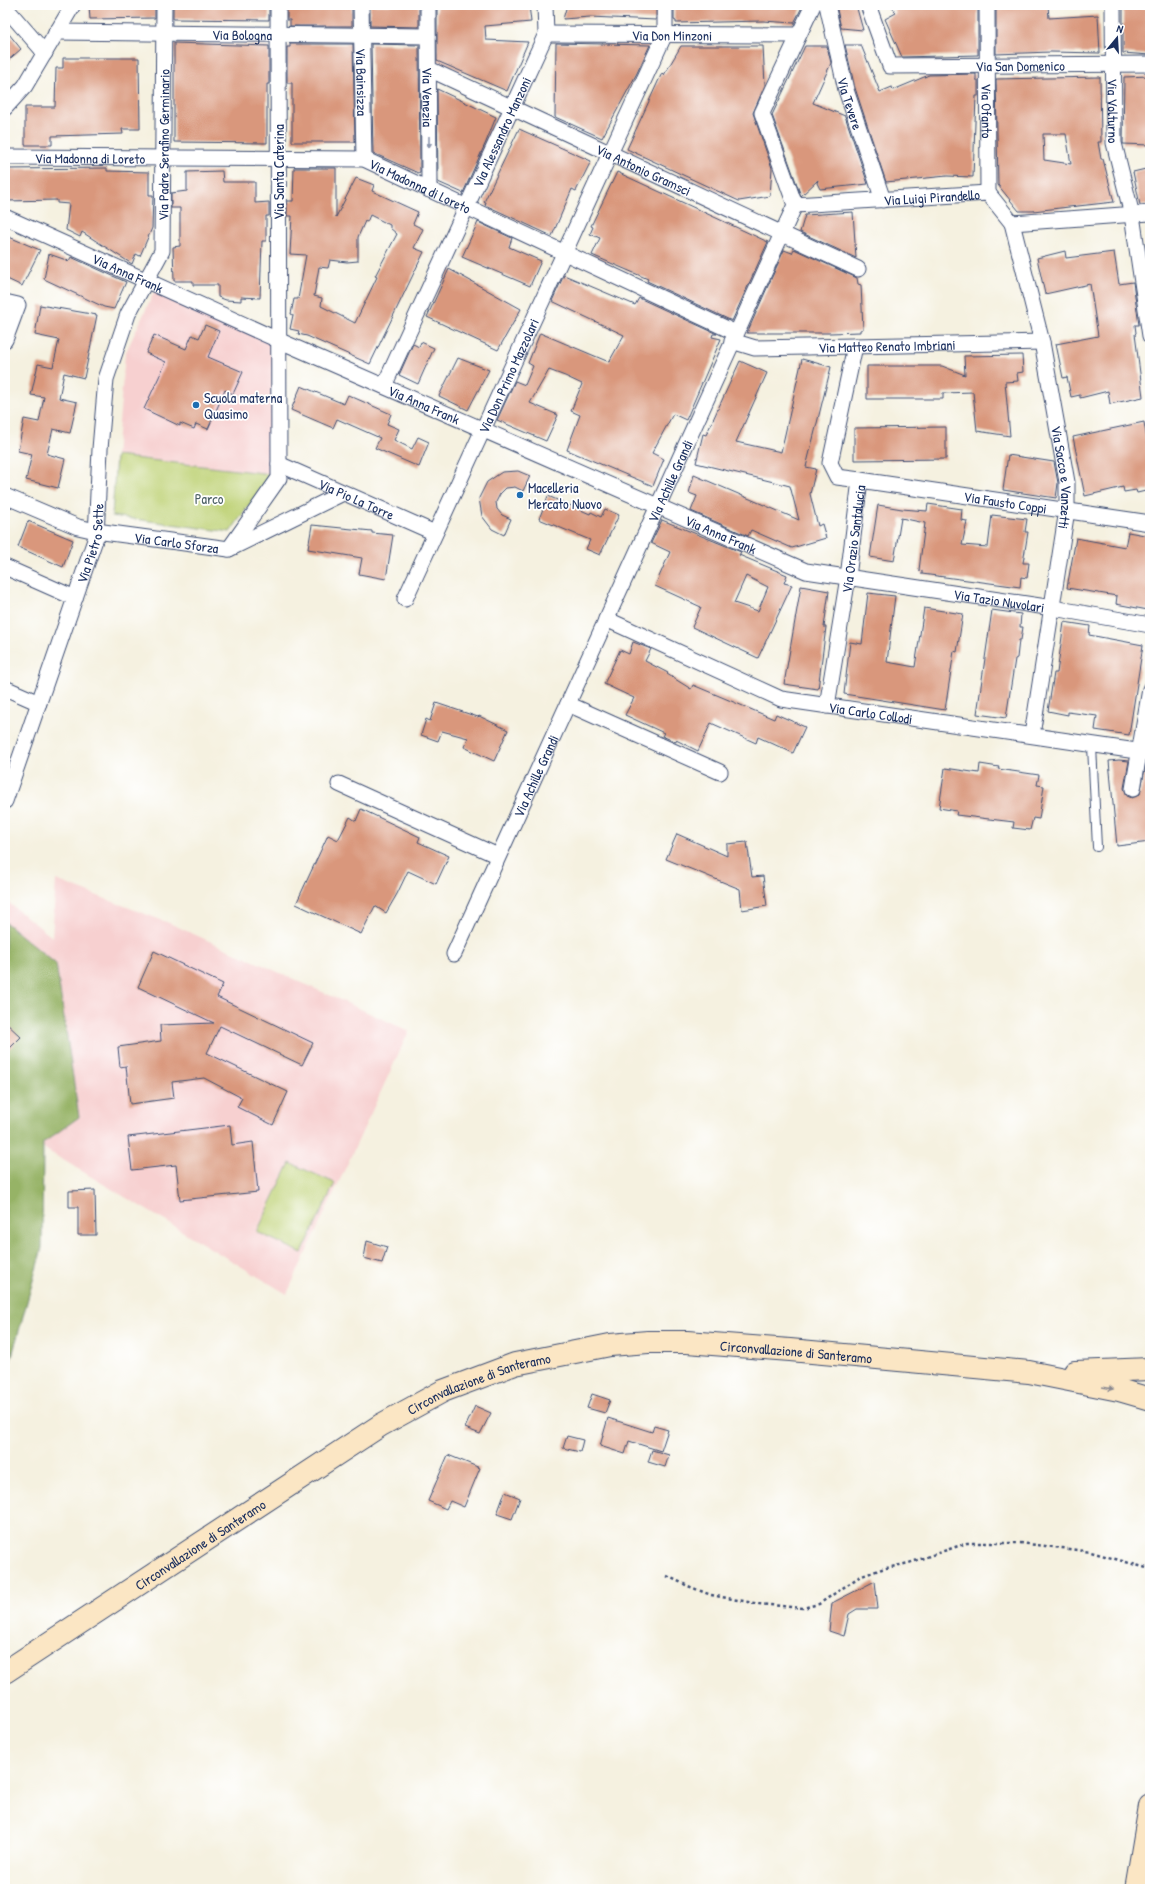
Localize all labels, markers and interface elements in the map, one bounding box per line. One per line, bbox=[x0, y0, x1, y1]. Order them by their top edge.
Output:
north arrow bbox=[1097, 18, 1137, 58]
text: N bbox=[1115, 21, 1125, 36]
street label: Via Bologna bbox=[212, 24, 273, 45]
street label: Via Don Minzoni bbox=[632, 25, 712, 44]
street label: Via Bainsizza bbox=[352, 48, 373, 117]
street label: Via San Domenico bbox=[975, 55, 1065, 75]
street label: Via Venezia bbox=[419, 67, 438, 127]
street label: Via Padre Serafino Germinario bbox=[153, 68, 173, 221]
street label: Via Alessandro Manzoni bbox=[467, 73, 535, 190]
street label: Via Tevere bbox=[834, 75, 868, 132]
street label: Via Volturno bbox=[1104, 79, 1124, 144]
street label: Via Ofanto bbox=[978, 84, 997, 139]
street label: Via Santa Caterina bbox=[269, 124, 288, 220]
one-way arrow bbox=[426, 136, 432, 149]
street label: Via Antonio Gramsci bbox=[593, 139, 694, 199]
street label: Via Madonna di Loreto bbox=[35, 148, 146, 167]
street label: Via Madonna di Loreto bbox=[366, 153, 474, 217]
street label: Via Luigi Pirandello bbox=[883, 184, 981, 209]
street label: Via Anna Frank bbox=[89, 248, 167, 297]
street label: Via Don Primo Mazzolari bbox=[473, 315, 543, 436]
street label: Via Matteo Renato Imbriani bbox=[818, 334, 956, 356]
street label: Via Anna Frank bbox=[385, 380, 463, 428]
place label: Scuola materna Quasimo bbox=[204, 388, 283, 423]
marker: Scuola materna Quasimo bbox=[191, 400, 201, 410]
street label: Via Sacco e Vanzetti bbox=[1048, 424, 1077, 530]
street label: Via Achille Grandi bbox=[642, 437, 696, 525]
street label: Via Pio La Torre bbox=[316, 473, 398, 524]
place label: Macelleria Mercato Nuovo bbox=[528, 478, 602, 513]
street label: Via Orazio Santalucia bbox=[836, 483, 869, 594]
street label: Via Fausto Coppi bbox=[963, 486, 1048, 518]
park label: Parco bbox=[195, 489, 224, 508]
marker: Macelleria Mercato Nuovo bbox=[515, 490, 525, 500]
street label: Via Pietro Sette bbox=[71, 503, 107, 585]
street label: Via Anna Frank bbox=[682, 510, 760, 558]
street label: Via Carlo Sforza bbox=[133, 527, 220, 557]
street label: Via Tazio Nuvolari bbox=[952, 584, 1046, 616]
street label: Via Carlo Collodi bbox=[827, 697, 914, 728]
street label: Via Achille Grandi bbox=[508, 731, 562, 820]
street label: Circonvallazione di Santeramo bbox=[719, 1335, 873, 1367]
street label: Circonvallazione di Santeramo bbox=[403, 1348, 552, 1419]
one-way arrow bbox=[1102, 1385, 1114, 1391]
street label: Circonvallazione di Santeramo bbox=[131, 1494, 269, 1594]

